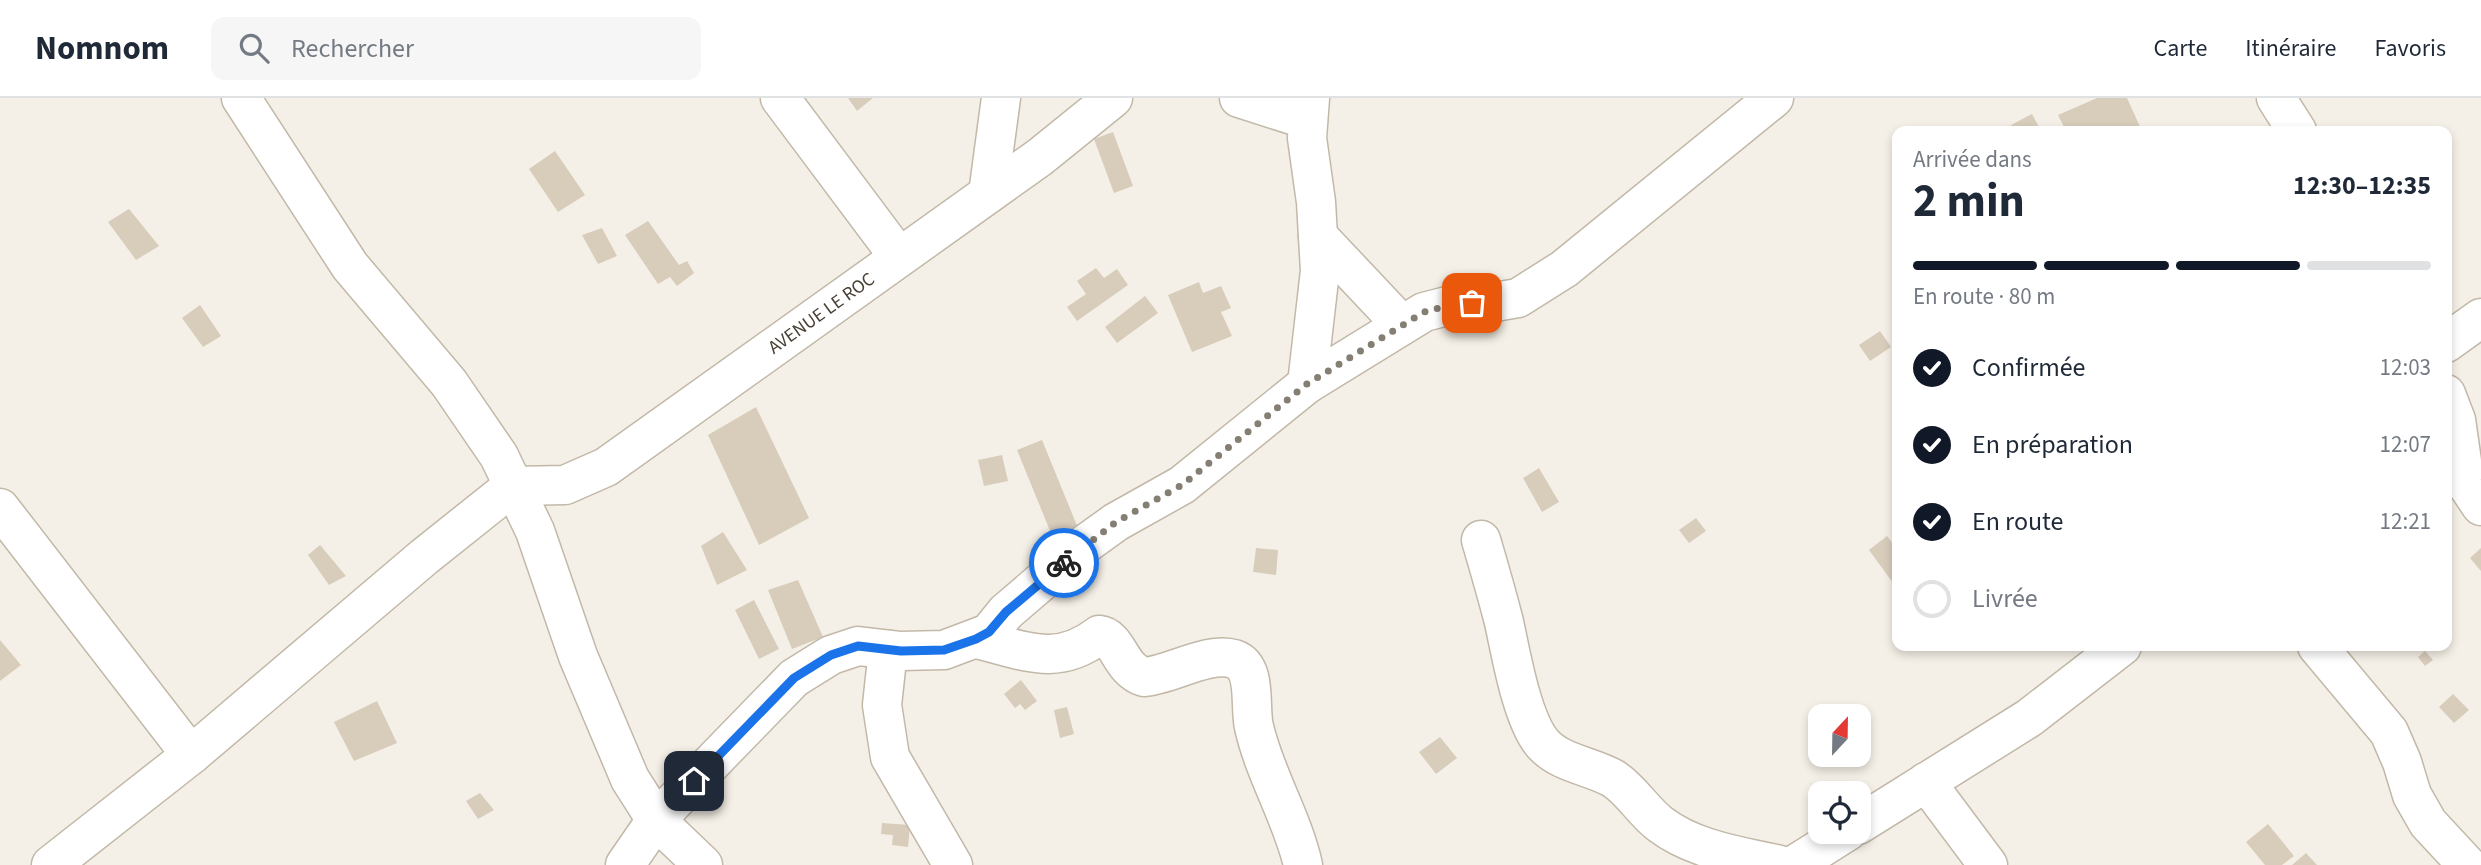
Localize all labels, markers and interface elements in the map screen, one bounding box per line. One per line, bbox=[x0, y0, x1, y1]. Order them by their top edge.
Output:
search box bbox=[211, 17, 701, 80]
text: Nomnom bbox=[35, 25, 169, 72]
icon: search bbox=[235, 29, 273, 67]
text: Rechercher bbox=[291, 30, 414, 67]
text: Carte bbox=[2153, 31, 2207, 66]
text: Itinéraire bbox=[2245, 31, 2336, 66]
text: Favoris bbox=[2374, 31, 2446, 66]
text: Arrivée dans bbox=[1913, 143, 2032, 176]
text: 12:30–12:35 bbox=[2293, 167, 2431, 204]
text: 2 min bbox=[1913, 169, 2025, 234]
street label: AVENUE LE ROC bbox=[762, 266, 880, 361]
pin bbox=[1442, 273, 1502, 333]
text: En route · 80 m bbox=[1913, 280, 2055, 313]
icon: bag bbox=[1453, 284, 1491, 322]
icon: check bbox=[1913, 349, 1951, 387]
text: Confirmée bbox=[1972, 349, 2086, 386]
text: 12:03 bbox=[2380, 351, 2431, 384]
icon: check bbox=[1913, 426, 1951, 464]
text: En préparation bbox=[1972, 426, 2133, 463]
text: 12:07 bbox=[2380, 428, 2431, 461]
icon: check bbox=[1913, 503, 1951, 541]
text: En route bbox=[1972, 503, 2063, 540]
text: 12:21 bbox=[2380, 505, 2431, 538]
courier bbox=[1029, 528, 1099, 598]
icon: bike bbox=[1045, 544, 1083, 582]
text: Livrée bbox=[1972, 580, 2038, 617]
north arrow bbox=[1808, 704, 1871, 766]
map controls bbox=[1808, 704, 1871, 844]
pin bbox=[664, 751, 724, 811]
icon: home bbox=[675, 762, 713, 800]
button: locate bbox=[1808, 781, 1871, 844]

